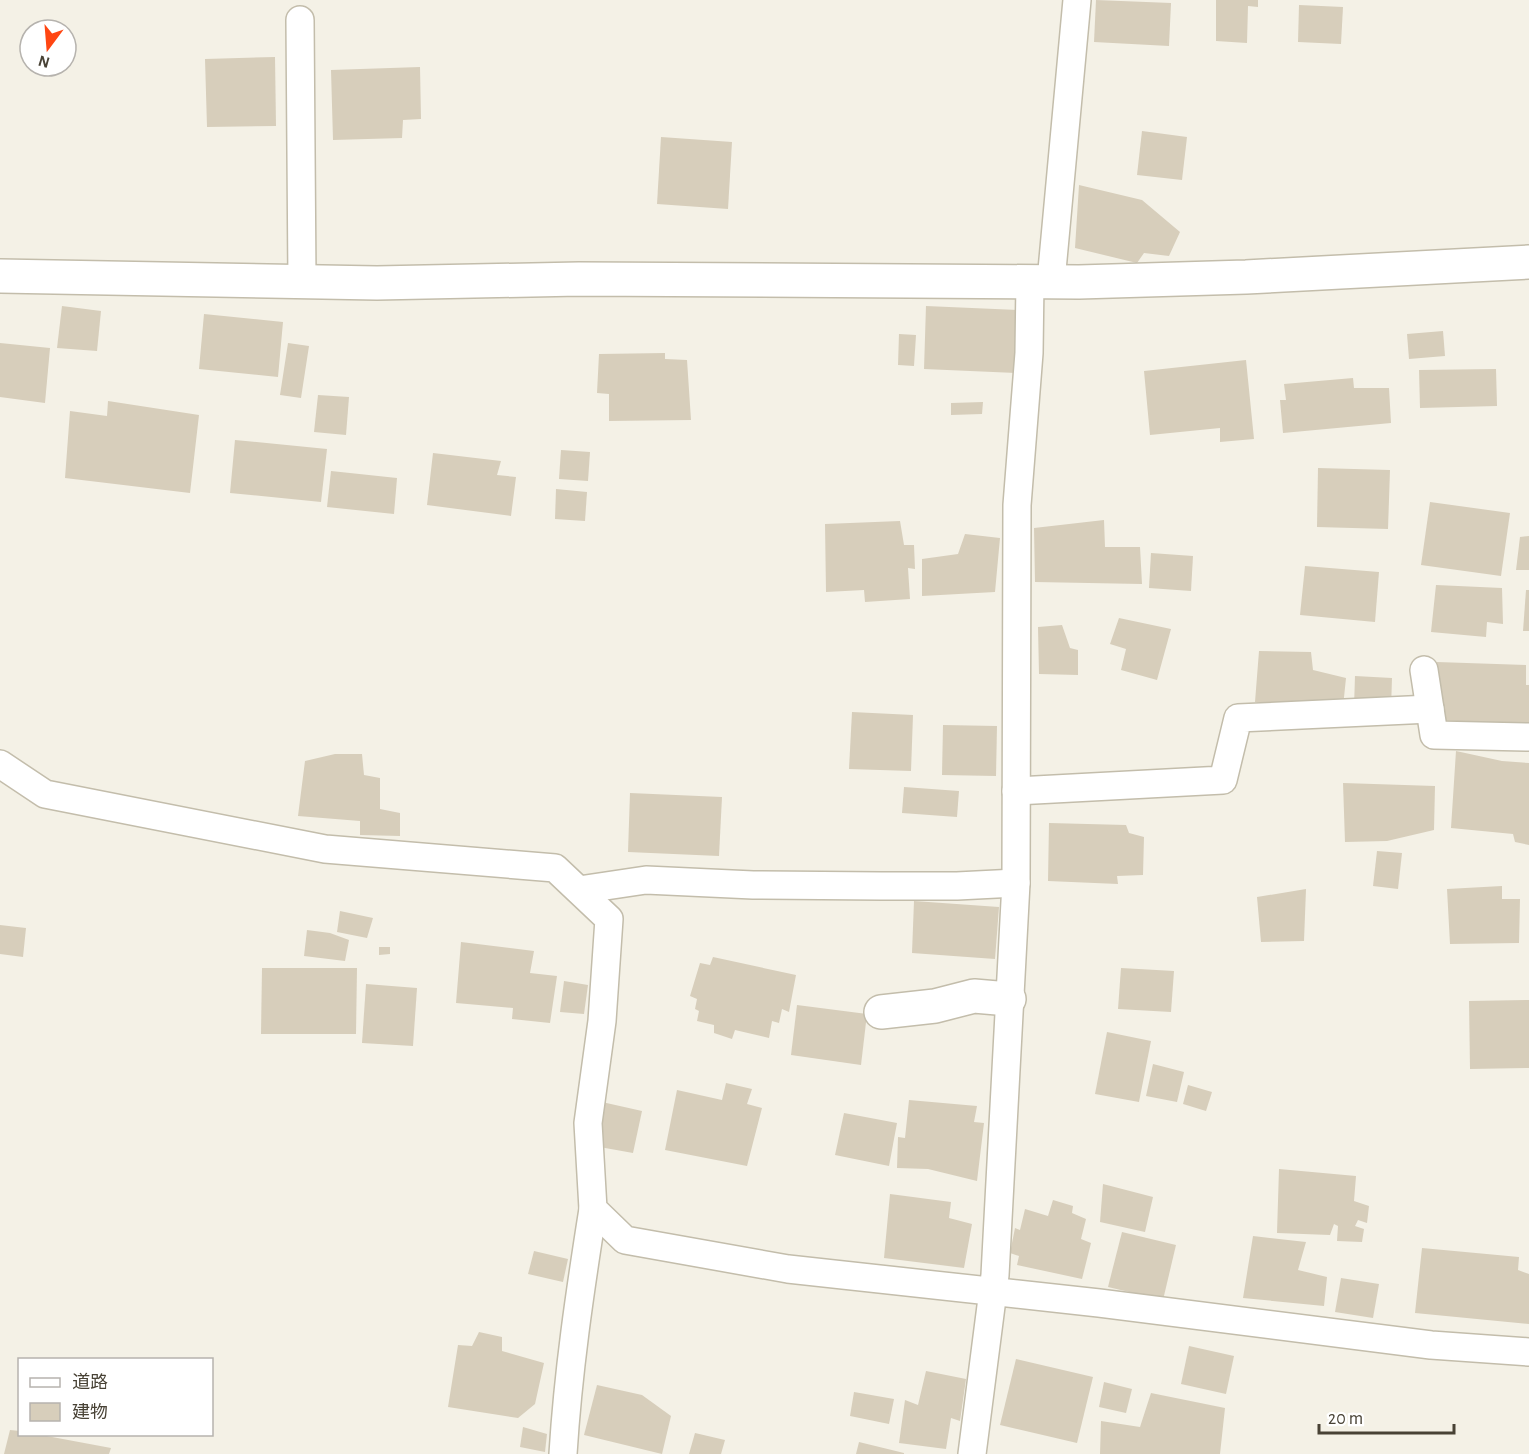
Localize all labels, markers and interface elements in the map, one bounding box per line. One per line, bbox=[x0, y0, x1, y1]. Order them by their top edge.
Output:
north arrow bbox=[18, 18, 78, 78]
text: N bbox=[37, 52, 52, 71]
legend bbox=[18, 1358, 213, 1436]
text: 道路 bbox=[72, 1372, 108, 1392]
scale bar bbox=[1319, 1397, 1454, 1435]
text: 建物 bbox=[72, 1402, 108, 1422]
text: 20 m bbox=[1328, 1410, 1363, 1428]

